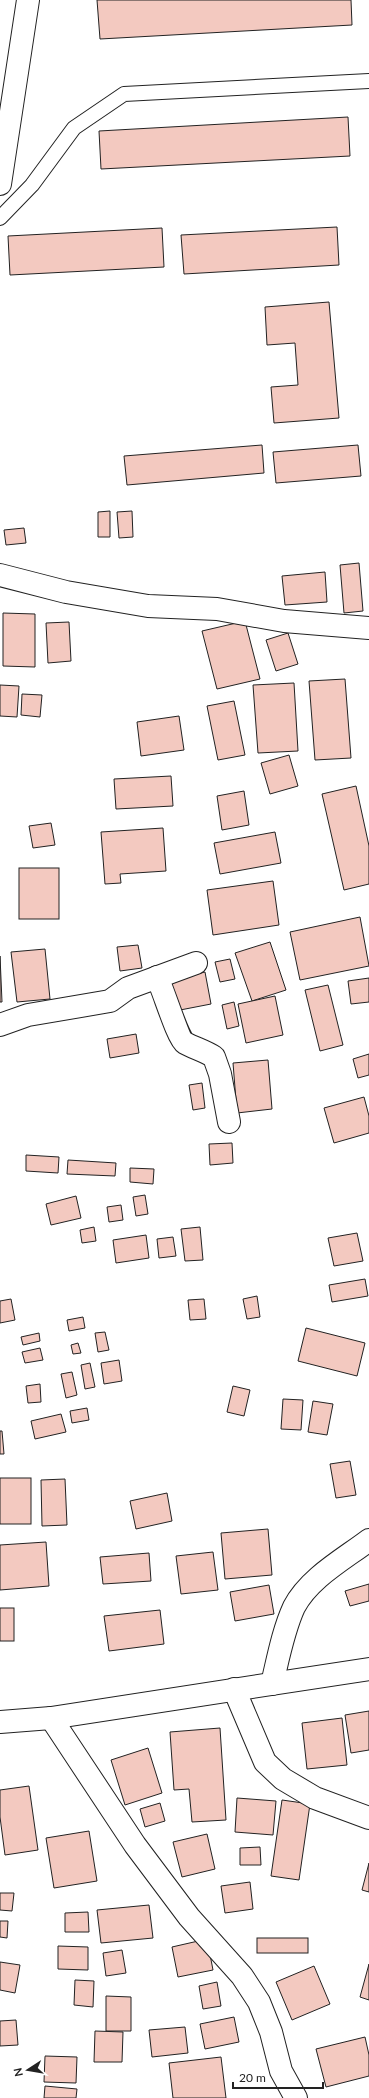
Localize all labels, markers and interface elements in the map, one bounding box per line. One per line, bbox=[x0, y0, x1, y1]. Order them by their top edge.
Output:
north arrow bbox=[8, 2050, 48, 2090]
scale bar bbox=[233, 2064, 323, 2090]
text: N bbox=[10, 2067, 25, 2078]
text: 20 m bbox=[239, 2070, 266, 2085]

